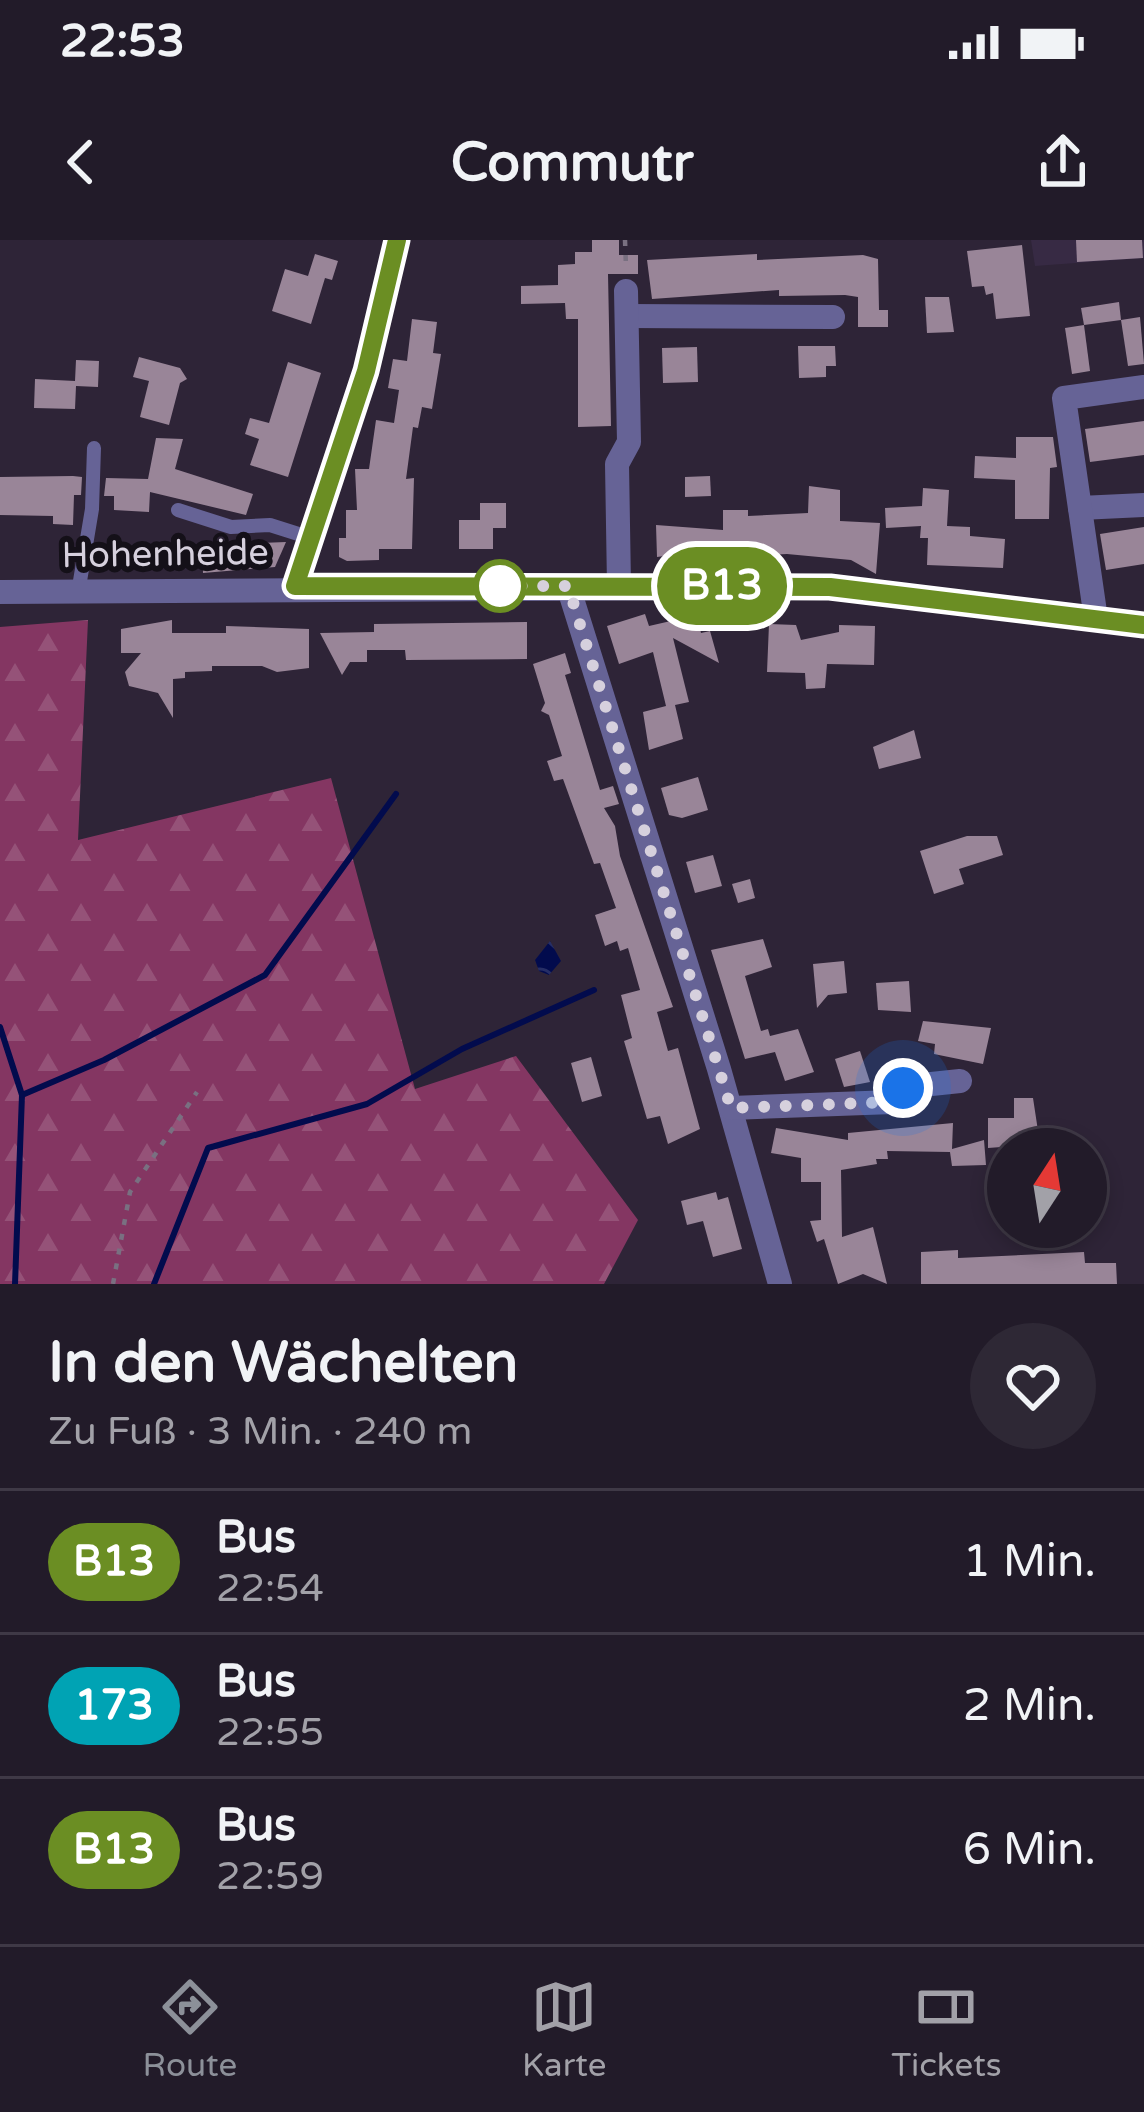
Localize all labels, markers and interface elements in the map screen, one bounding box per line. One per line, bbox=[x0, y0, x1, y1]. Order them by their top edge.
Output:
text: 22:53 bbox=[60, 15, 185, 69]
icon: back bbox=[48, 129, 114, 195]
icon: share bbox=[1030, 129, 1096, 195]
text: Commutr bbox=[451, 130, 693, 195]
street label: Hohenheide bbox=[61, 531, 269, 577]
line badge: B13 bbox=[653, 547, 791, 625]
text: B13 bbox=[681, 560, 763, 611]
unlabelled marker bbox=[475, 561, 525, 611]
your location bbox=[873, 1058, 933, 1118]
north arrow bbox=[987, 1128, 1107, 1248]
map controls bbox=[987, 1128, 1107, 1248]
button: heart bbox=[970, 1323, 1096, 1449]
text: In den Wächelten bbox=[48, 1329, 518, 1397]
text: Zu Fuß · 3 Min. · 240 m bbox=[48, 1408, 472, 1455]
text: Bus bbox=[216, 1511, 296, 1565]
text: 1 Min. bbox=[963, 1535, 1096, 1589]
text: B13 bbox=[73, 1536, 155, 1587]
text: 22:54 bbox=[216, 1565, 324, 1612]
text: Bus bbox=[216, 1655, 296, 1709]
text: 2 Min. bbox=[963, 1679, 1096, 1733]
text: 173 bbox=[74, 1680, 154, 1731]
text: 22:55 bbox=[216, 1709, 324, 1756]
text: Bus bbox=[216, 1799, 296, 1853]
text: 6 Min. bbox=[963, 1823, 1096, 1877]
text: B13 bbox=[73, 1824, 155, 1875]
text: 22:59 bbox=[216, 1853, 324, 1900]
tab: Route bbox=[142, 1974, 237, 2085]
tab: Karte bbox=[522, 1974, 606, 2085]
tab: Tickets bbox=[891, 1974, 1002, 2085]

